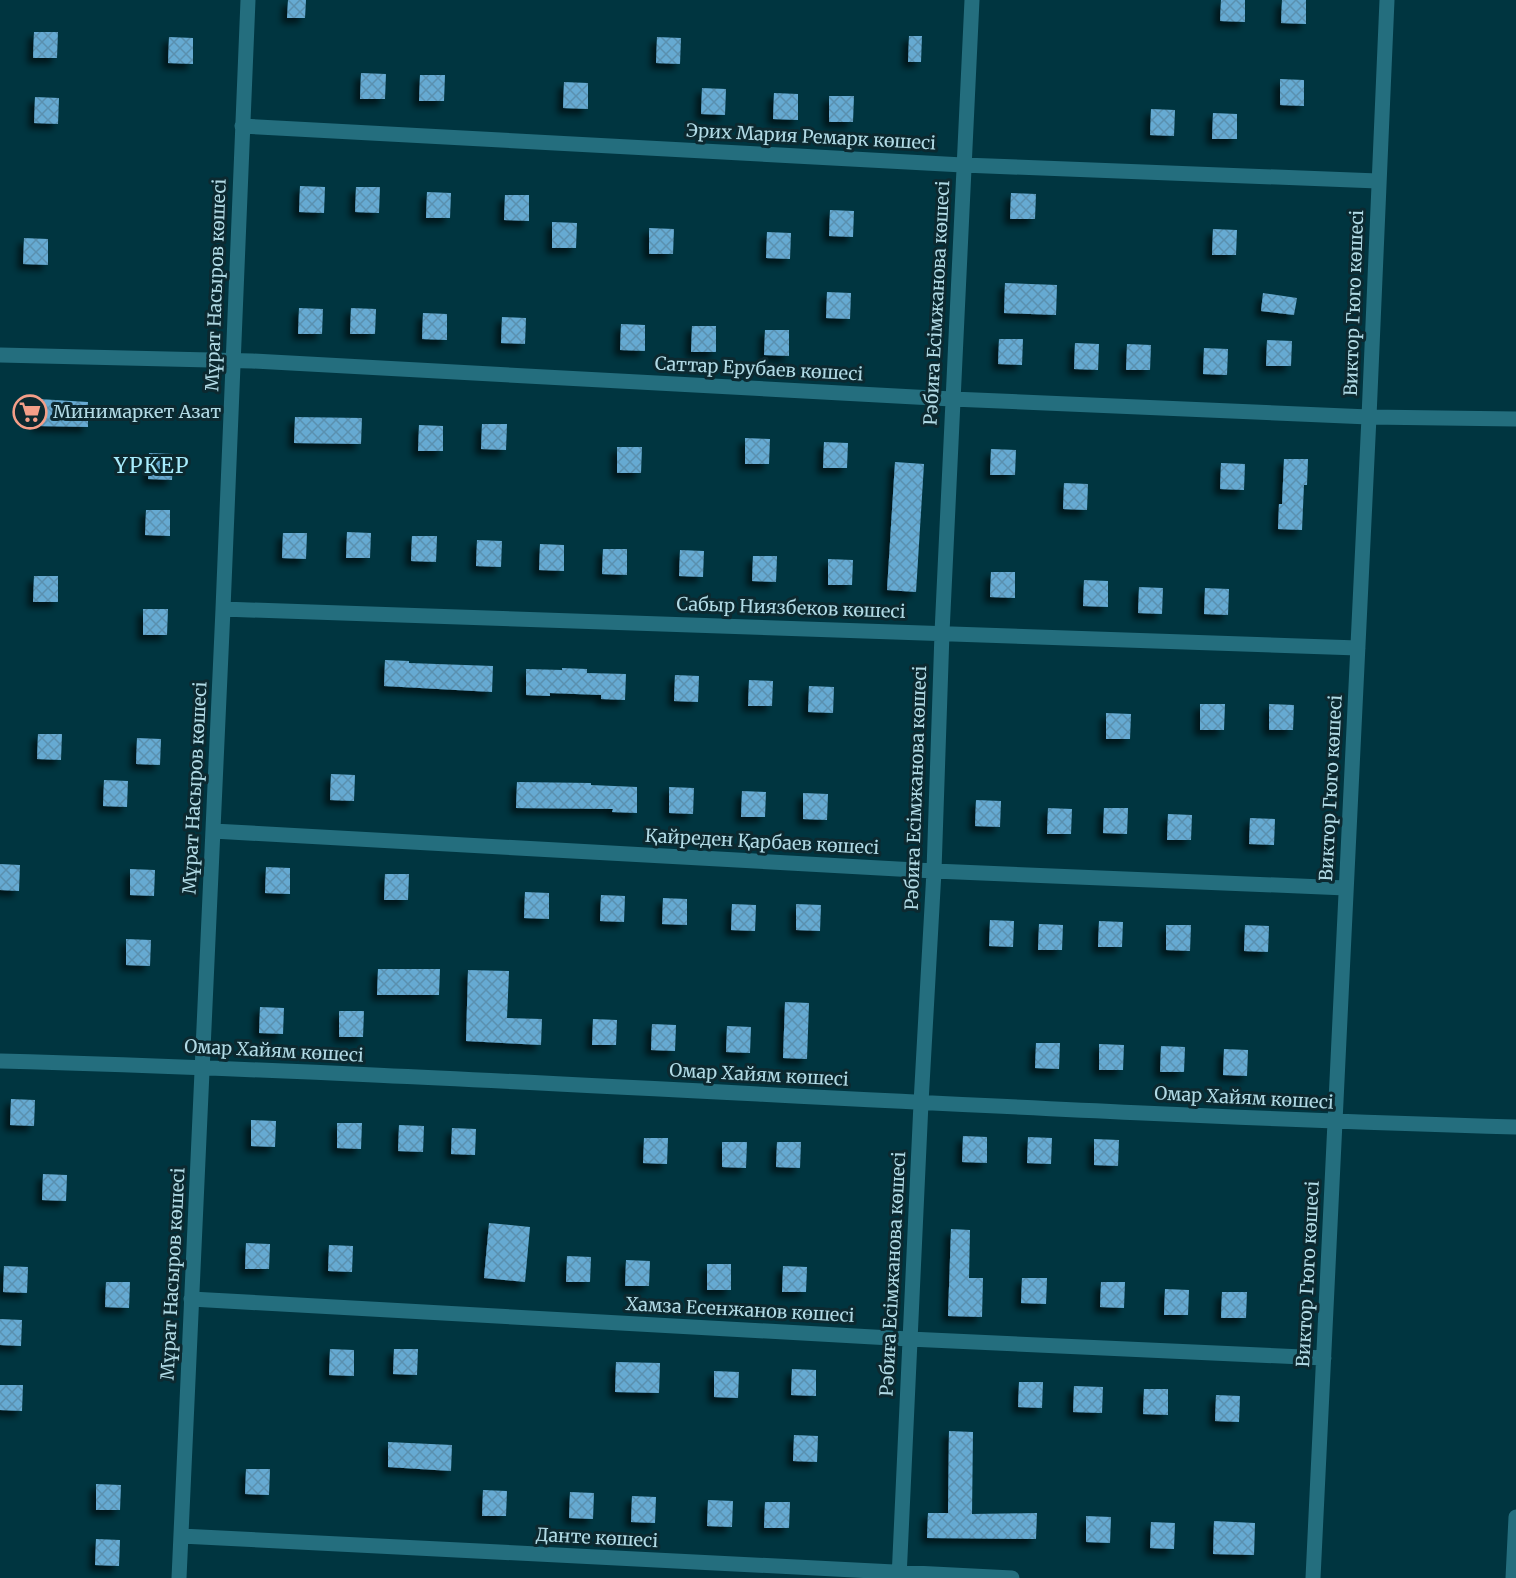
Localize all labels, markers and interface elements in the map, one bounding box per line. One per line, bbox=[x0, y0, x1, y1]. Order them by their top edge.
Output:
street label: Эрих Мария Ремарк көшесі bbox=[685, 118, 937, 155]
street label: Мұрат Насыров көшесі bbox=[200, 178, 231, 392]
street label: Рәбиға Есімжанова көшесі bbox=[919, 180, 954, 426]
street label: Виктор Гюго көшесі bbox=[1339, 209, 1368, 397]
street label: Саттар Ерубаев көшесі bbox=[654, 352, 864, 385]
supermarket icon: Минимаркет Азат bbox=[12, 394, 48, 430]
place label: Минимаркет Азат bbox=[53, 400, 221, 423]
district label: ҮРКЕР bbox=[113, 452, 190, 479]
street label: Сабыр Ниязбеков көшесі bbox=[676, 592, 906, 623]
street label: Рәбиға Есімжанова көшесі bbox=[900, 665, 931, 911]
street label: Мұрат Насыров көшесі bbox=[177, 681, 212, 895]
street label: Виктор Гюго көшесі bbox=[1314, 694, 1347, 882]
street label: Қайреден Қарбаев көшесі bbox=[644, 824, 880, 859]
street label: Омар Хайям көшесі bbox=[184, 1034, 364, 1067]
street label: Омар Хайям көшесі bbox=[669, 1058, 849, 1091]
street label: Омар Хайям көшесі bbox=[1154, 1081, 1334, 1114]
street label: Рәбиға Есімжанова көшесі bbox=[875, 1151, 910, 1397]
street label: Мұрат Насыров көшесі bbox=[155, 1167, 190, 1381]
street label: Виктор Гюго көшесі bbox=[1291, 1180, 1324, 1368]
street label: Хамза Есенжанов көшесі bbox=[625, 1292, 855, 1327]
street label: Данте көшесі bbox=[535, 1523, 659, 1552]

